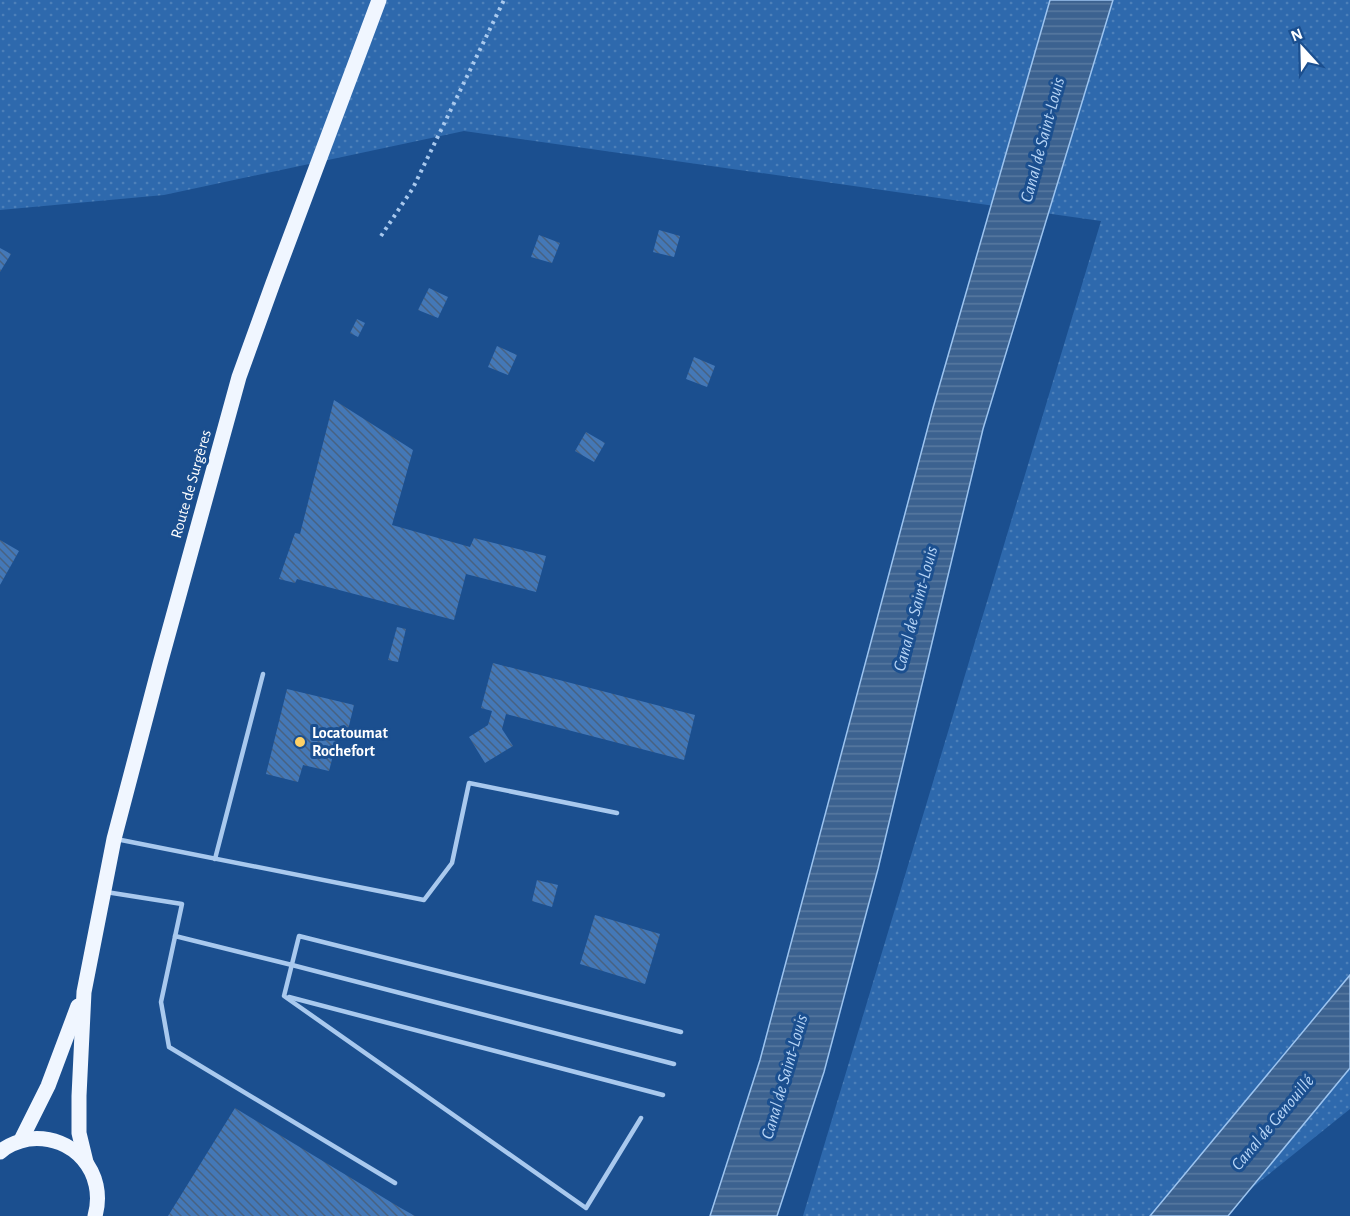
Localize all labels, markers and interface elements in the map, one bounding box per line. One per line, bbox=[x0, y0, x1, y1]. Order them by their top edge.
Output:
north arrow bbox=[1272, 18, 1332, 78]
text: N bbox=[1289, 26, 1305, 45]
water label: Canal de Saint-Louis bbox=[1018, 75, 1068, 204]
street label: Route de Surgères bbox=[168, 428, 214, 540]
water label: Canal de Saint-Louis bbox=[891, 544, 941, 673]
place label: Locatoumat Rochefort bbox=[312, 725, 388, 759]
marker: Locatoumat Rochefort bbox=[293, 735, 307, 749]
water label: Canal de Saint-Louis bbox=[759, 1012, 811, 1141]
water label: Canal de Genouillé bbox=[1228, 1072, 1318, 1174]

